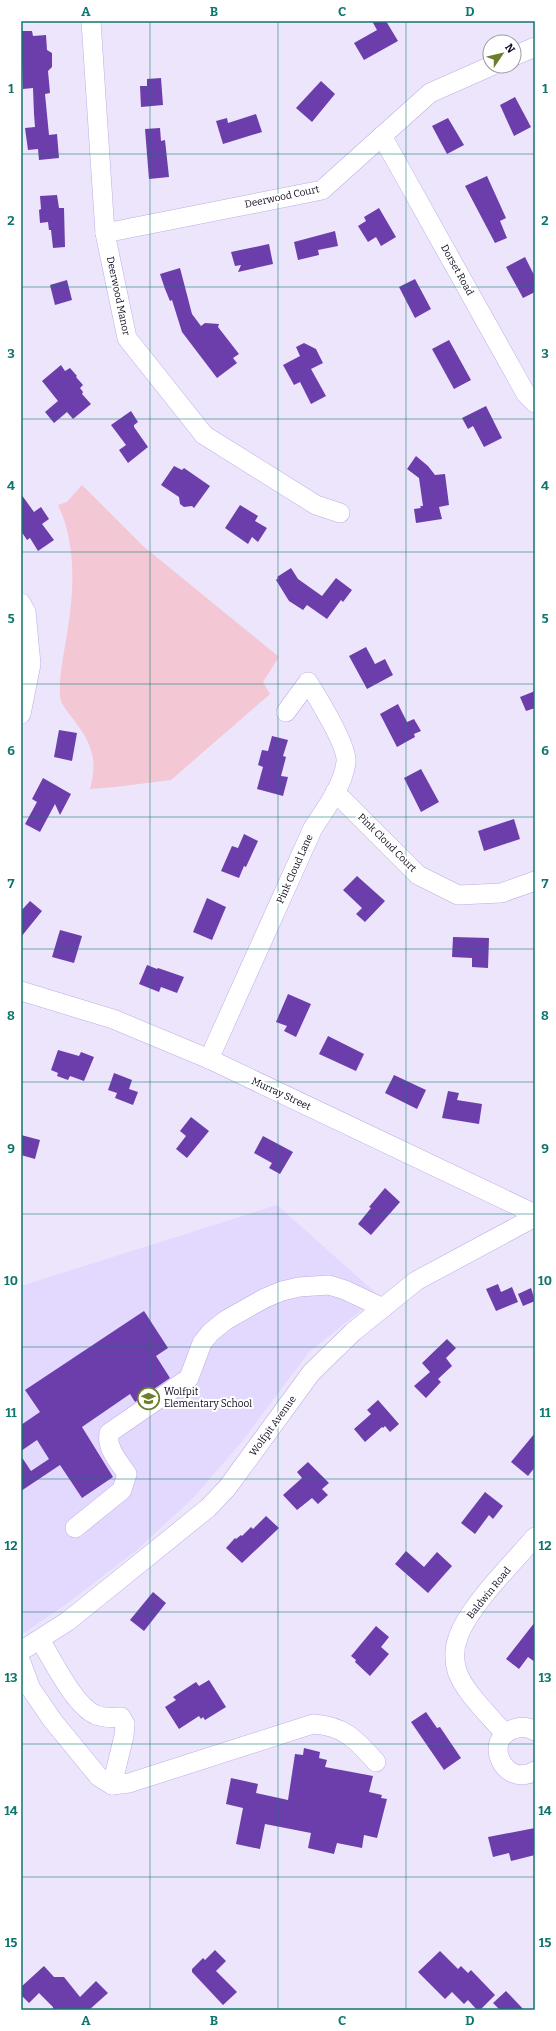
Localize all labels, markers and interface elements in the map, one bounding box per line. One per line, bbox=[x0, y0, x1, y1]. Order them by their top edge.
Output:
text: A bbox=[81, 4, 91, 19]
text: B bbox=[210, 4, 218, 19]
text: C bbox=[338, 4, 346, 19]
text: D bbox=[465, 4, 475, 19]
north arrow bbox=[482, 34, 522, 74]
text: N bbox=[502, 41, 518, 56]
text: 1 bbox=[8, 81, 14, 96]
text: 1 bbox=[542, 81, 548, 96]
street label: Deerwood Court bbox=[244, 183, 321, 211]
text: 2 bbox=[7, 213, 15, 228]
text: 2 bbox=[541, 213, 549, 228]
street label: Dorset Road bbox=[438, 242, 476, 298]
street label: Deerwood Manor bbox=[104, 255, 132, 337]
text: 3 bbox=[7, 346, 15, 361]
text: 3 bbox=[541, 346, 549, 361]
text: 4 bbox=[7, 478, 15, 493]
text: 4 bbox=[541, 478, 549, 493]
text: 5 bbox=[7, 611, 15, 626]
text: 5 bbox=[541, 611, 549, 626]
text: 6 bbox=[7, 743, 15, 758]
text: 6 bbox=[541, 743, 549, 758]
street label: Pink Cloud Court bbox=[355, 811, 419, 875]
street label: Pink Cloud Lane bbox=[274, 833, 316, 905]
text: 7 bbox=[8, 876, 15, 891]
text: 7 bbox=[542, 876, 549, 891]
text: 8 bbox=[7, 1008, 15, 1023]
text: 8 bbox=[541, 1008, 549, 1023]
street label: Murray Street bbox=[249, 1075, 313, 1113]
text: 9 bbox=[7, 1141, 15, 1156]
text: 9 bbox=[541, 1141, 549, 1156]
text: 10 bbox=[4, 1273, 18, 1288]
text: 10 bbox=[538, 1273, 552, 1288]
school or university icon: Wolfpit Elementary School bbox=[135, 1385, 161, 1411]
place label: Wolfpit Elementary School bbox=[164, 1386, 252, 1410]
street label: Wolfpit Avenue bbox=[247, 1394, 299, 1458]
text: 11 bbox=[5, 1405, 17, 1420]
text: 11 bbox=[539, 1405, 551, 1420]
text: 12 bbox=[5, 1538, 17, 1553]
text: 12 bbox=[539, 1538, 551, 1553]
street label: Baldwin Road bbox=[464, 1565, 514, 1621]
text: 13 bbox=[4, 1670, 18, 1685]
text: 13 bbox=[538, 1670, 552, 1685]
text: 14 bbox=[4, 1803, 18, 1818]
text: 14 bbox=[538, 1803, 552, 1818]
text: 15 bbox=[5, 1935, 17, 1950]
text: 15 bbox=[539, 1935, 551, 1950]
text: A bbox=[81, 2013, 91, 2028]
text: B bbox=[210, 2013, 218, 2028]
text: C bbox=[338, 2013, 346, 2028]
text: D bbox=[465, 2013, 475, 2028]

